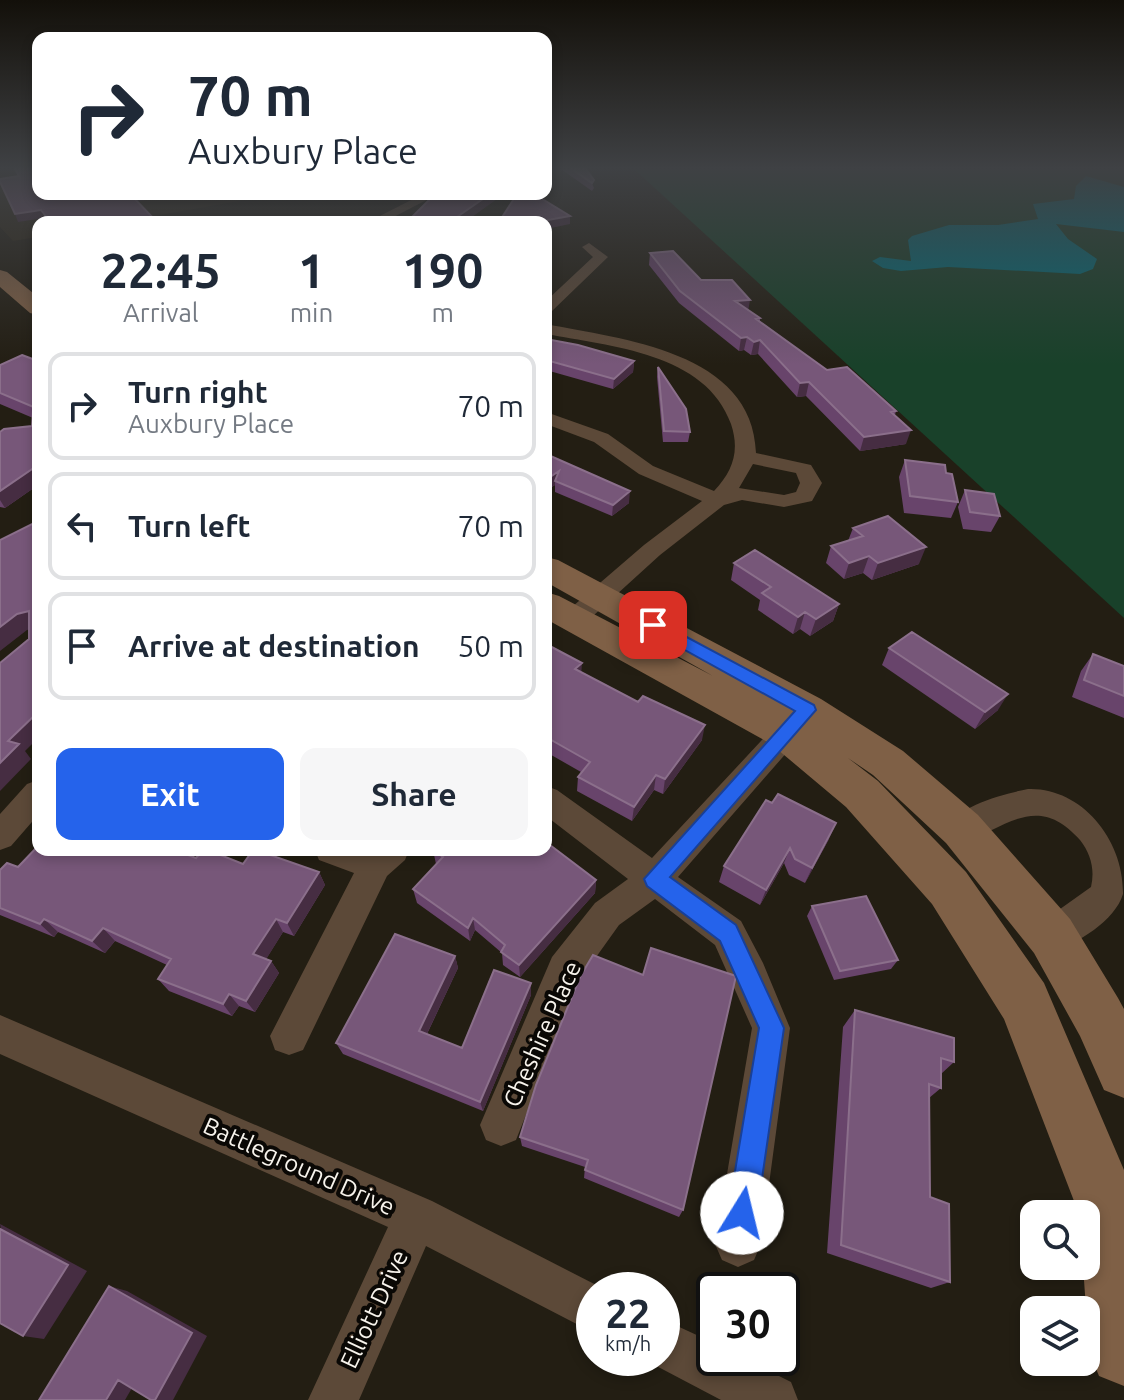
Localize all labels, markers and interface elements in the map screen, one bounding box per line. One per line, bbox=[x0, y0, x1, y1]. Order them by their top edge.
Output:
icon: right bbox=[56, 64, 160, 168]
text: 70 m bbox=[188, 64, 313, 127]
text: Auxbury Place bbox=[188, 130, 418, 171]
text: 22:45 bbox=[101, 243, 221, 297]
text: 1 bbox=[298, 243, 325, 297]
text: 190 bbox=[402, 243, 483, 297]
text: Arrival bbox=[123, 298, 199, 327]
text: min bbox=[290, 298, 333, 327]
text: m bbox=[431, 298, 454, 327]
text: Turn right bbox=[128, 375, 268, 409]
icon: right bbox=[60, 384, 104, 428]
text: 70 m bbox=[457, 389, 524, 423]
text: Auxbury Place bbox=[128, 409, 294, 438]
icon: left bbox=[60, 504, 104, 548]
text: Turn left bbox=[128, 509, 250, 543]
text: 70 m bbox=[457, 509, 524, 543]
pin bbox=[619, 591, 687, 659]
icon: arrive bbox=[631, 603, 675, 647]
icon: arrive bbox=[60, 624, 104, 668]
text: Arrive at destination bbox=[128, 629, 420, 663]
text: 50 m bbox=[457, 629, 524, 663]
button: Exit bbox=[56, 748, 284, 840]
button: Share bbox=[300, 748, 528, 840]
street label: Cheshire Place bbox=[498, 957, 586, 1111]
street label: Battleground Drive bbox=[199, 1112, 399, 1220]
position arrow bbox=[700, 1171, 784, 1255]
map controls bbox=[1020, 1200, 1100, 1376]
button: search bbox=[1020, 1200, 1100, 1280]
street label: Elliott Drive bbox=[335, 1246, 413, 1372]
speed limit sign: 30 bbox=[696, 1272, 800, 1376]
text: 22 bbox=[605, 1291, 651, 1336]
button: layers bbox=[1020, 1296, 1100, 1376]
text: km/h bbox=[605, 1332, 651, 1355]

